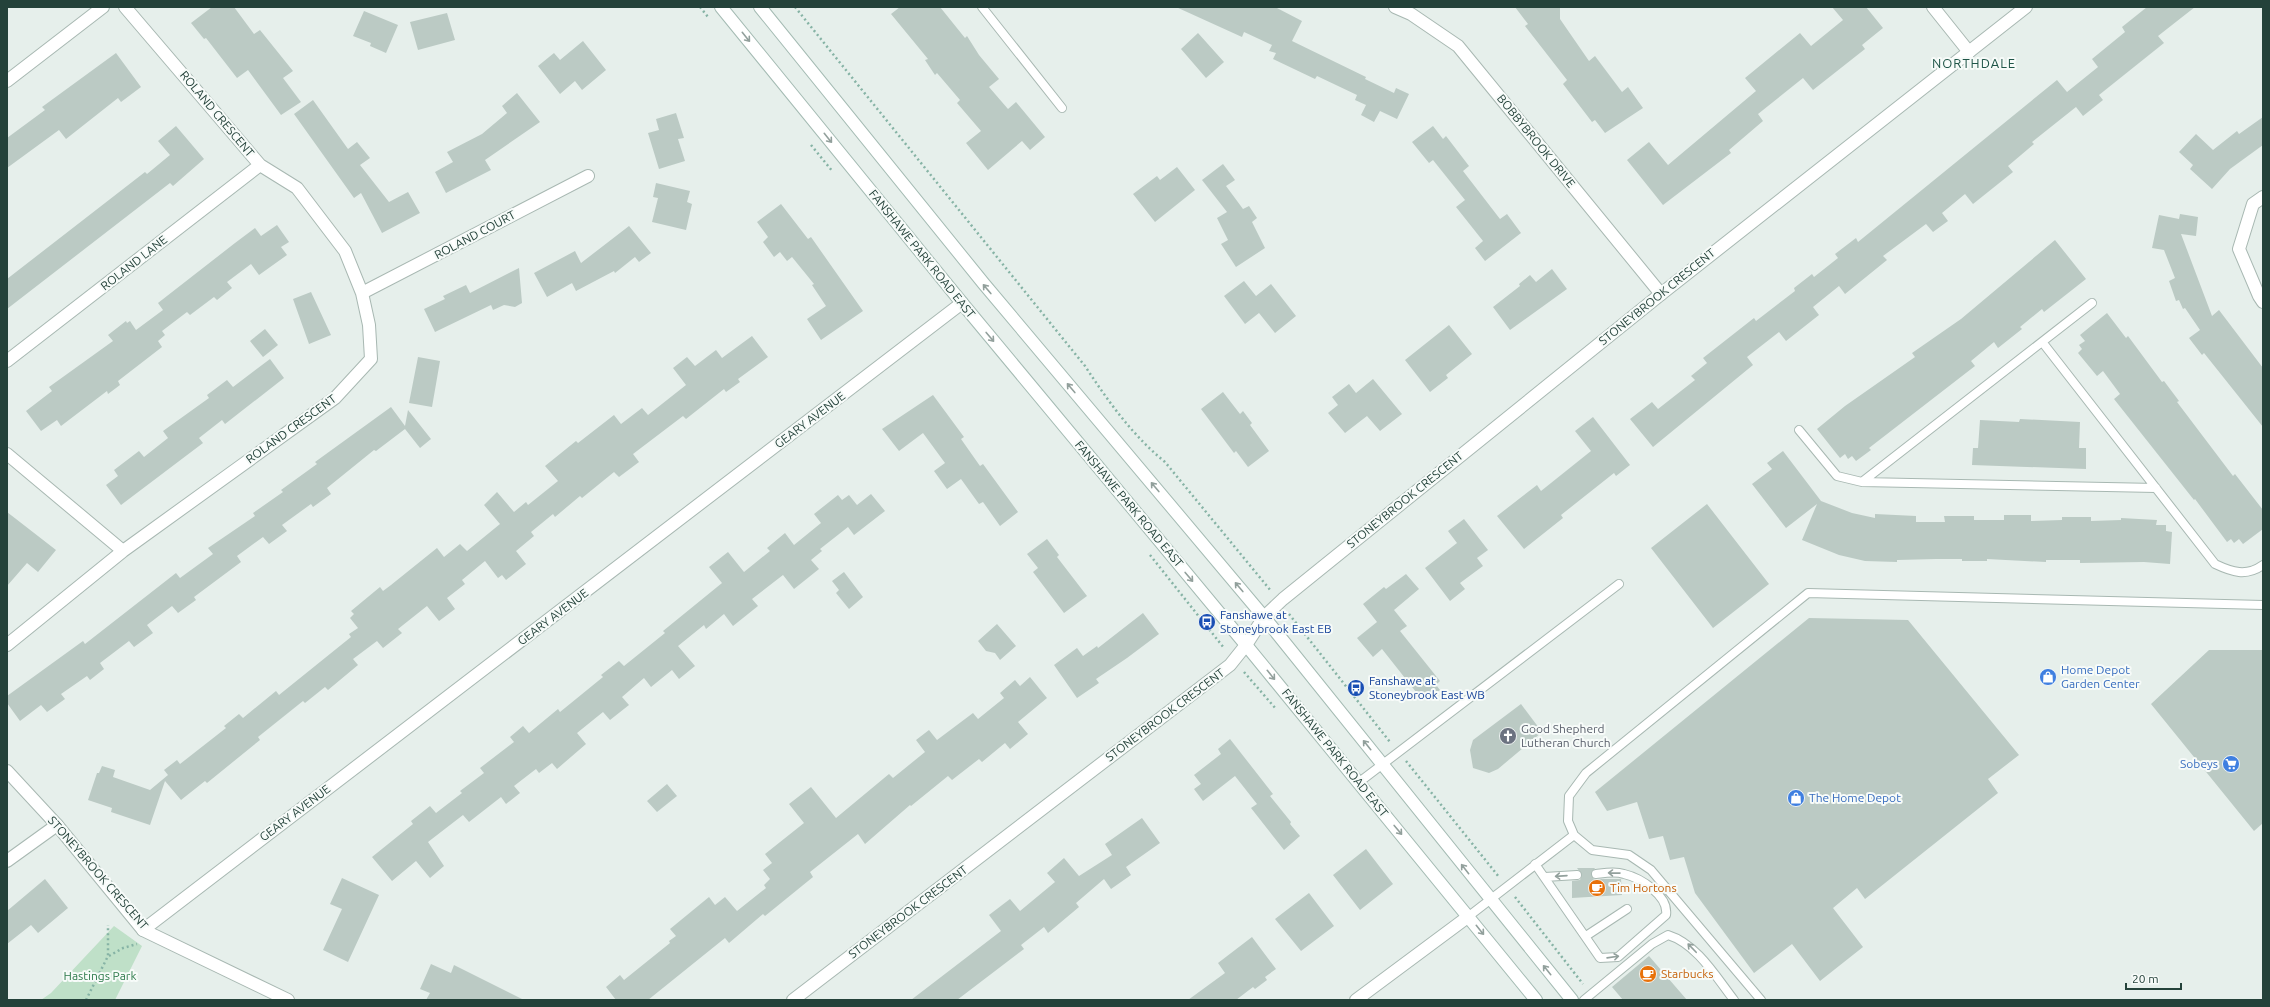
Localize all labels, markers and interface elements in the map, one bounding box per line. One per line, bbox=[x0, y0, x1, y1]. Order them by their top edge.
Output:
one-way arrow bbox=[742, 32, 750, 43]
district label: NORTHDALE bbox=[1932, 56, 2016, 70]
street label: ROLAND CRESCENT bbox=[178, 68, 257, 159]
street label: BOBBYBROOK DRIVE bbox=[1495, 91, 1578, 190]
one-way arrow bbox=[823, 133, 832, 144]
street label: FANSHAWE PARK ROAD EAST bbox=[867, 187, 978, 320]
street label: ROLAND COURT bbox=[432, 208, 518, 261]
street label: ROLAND LANE bbox=[98, 233, 170, 292]
street label: STONEYBROOK CRESCENT bbox=[1596, 246, 1717, 347]
one-way arrow bbox=[983, 283, 992, 294]
one-way arrow bbox=[985, 331, 994, 342]
one-way arrow bbox=[1067, 383, 1076, 393]
street label: GEARY AVENUE bbox=[772, 389, 848, 450]
street label: ROLAND CRESCENT bbox=[243, 391, 338, 466]
street label: FANSHAWE PARK ROAD EAST bbox=[1073, 438, 1186, 570]
street label: STONEYBROOK CRESCENT bbox=[1344, 449, 1465, 550]
one-way arrow bbox=[1150, 482, 1159, 493]
one-way arrow bbox=[1185, 571, 1194, 582]
one-way arrow bbox=[1234, 582, 1243, 592]
street label: GEARY AVENUE bbox=[515, 586, 591, 647]
place label: Fanshawe at Stoneybrook East EB bbox=[1220, 608, 1332, 635]
bus stop icon: Fanshawe at Stoneybrook East EB bbox=[1197, 612, 1217, 632]
place label: Home Depot Garden Center bbox=[2061, 663, 2140, 690]
street label: STONEYBROOK CRESCENT bbox=[1103, 666, 1227, 764]
shop icon: Home Depot Garden Center bbox=[2038, 667, 2058, 687]
one-way arrow bbox=[1266, 670, 1275, 681]
place label: Fanshawe at Stoneybrook East WB bbox=[1369, 674, 1485, 701]
bus stop icon: Fanshawe at Stoneybrook East WB bbox=[1346, 678, 1366, 698]
street label: FANSHAWE PARK ROAD EAST bbox=[1280, 686, 1391, 819]
place label: Good Shepherd Lutheran Church bbox=[1521, 722, 1611, 749]
church icon: Good Shepherd Lutheran Church bbox=[1498, 726, 1518, 746]
one-way arrow bbox=[1363, 739, 1372, 750]
supermarket icon: Sobeys bbox=[2221, 754, 2241, 774]
place label: Sobeys bbox=[2180, 757, 2218, 770]
street label: GEARY AVENUE bbox=[257, 782, 333, 843]
shop icon: The Home Depot bbox=[1786, 788, 1806, 808]
place label: The Home Depot bbox=[1809, 791, 1901, 804]
street label: STONEYBROOK CRESCENT bbox=[46, 814, 151, 932]
one-way arrow bbox=[1393, 824, 1402, 835]
street label: STONEYBROOK CRESCENT bbox=[846, 863, 970, 961]
one-way arrow bbox=[1461, 863, 1470, 874]
one-way arrow bbox=[1608, 869, 1621, 877]
one-way arrow bbox=[1555, 872, 1568, 879]
cafe icon: Tim Hortons bbox=[1587, 878, 1607, 898]
place label: Tim Hortons bbox=[1610, 881, 1677, 894]
one-way arrow bbox=[1476, 925, 1485, 936]
one-way arrow bbox=[1687, 943, 1696, 953]
one-way arrow bbox=[1606, 953, 1619, 961]
one-way arrow bbox=[1543, 964, 1551, 975]
cafe icon: Starbucks bbox=[1638, 964, 1658, 984]
scale bar bbox=[2126, 965, 2181, 991]
place label: Starbucks bbox=[1661, 967, 1713, 980]
park label: Hastings Park bbox=[64, 969, 136, 982]
text: 20 m bbox=[2132, 972, 2159, 985]

